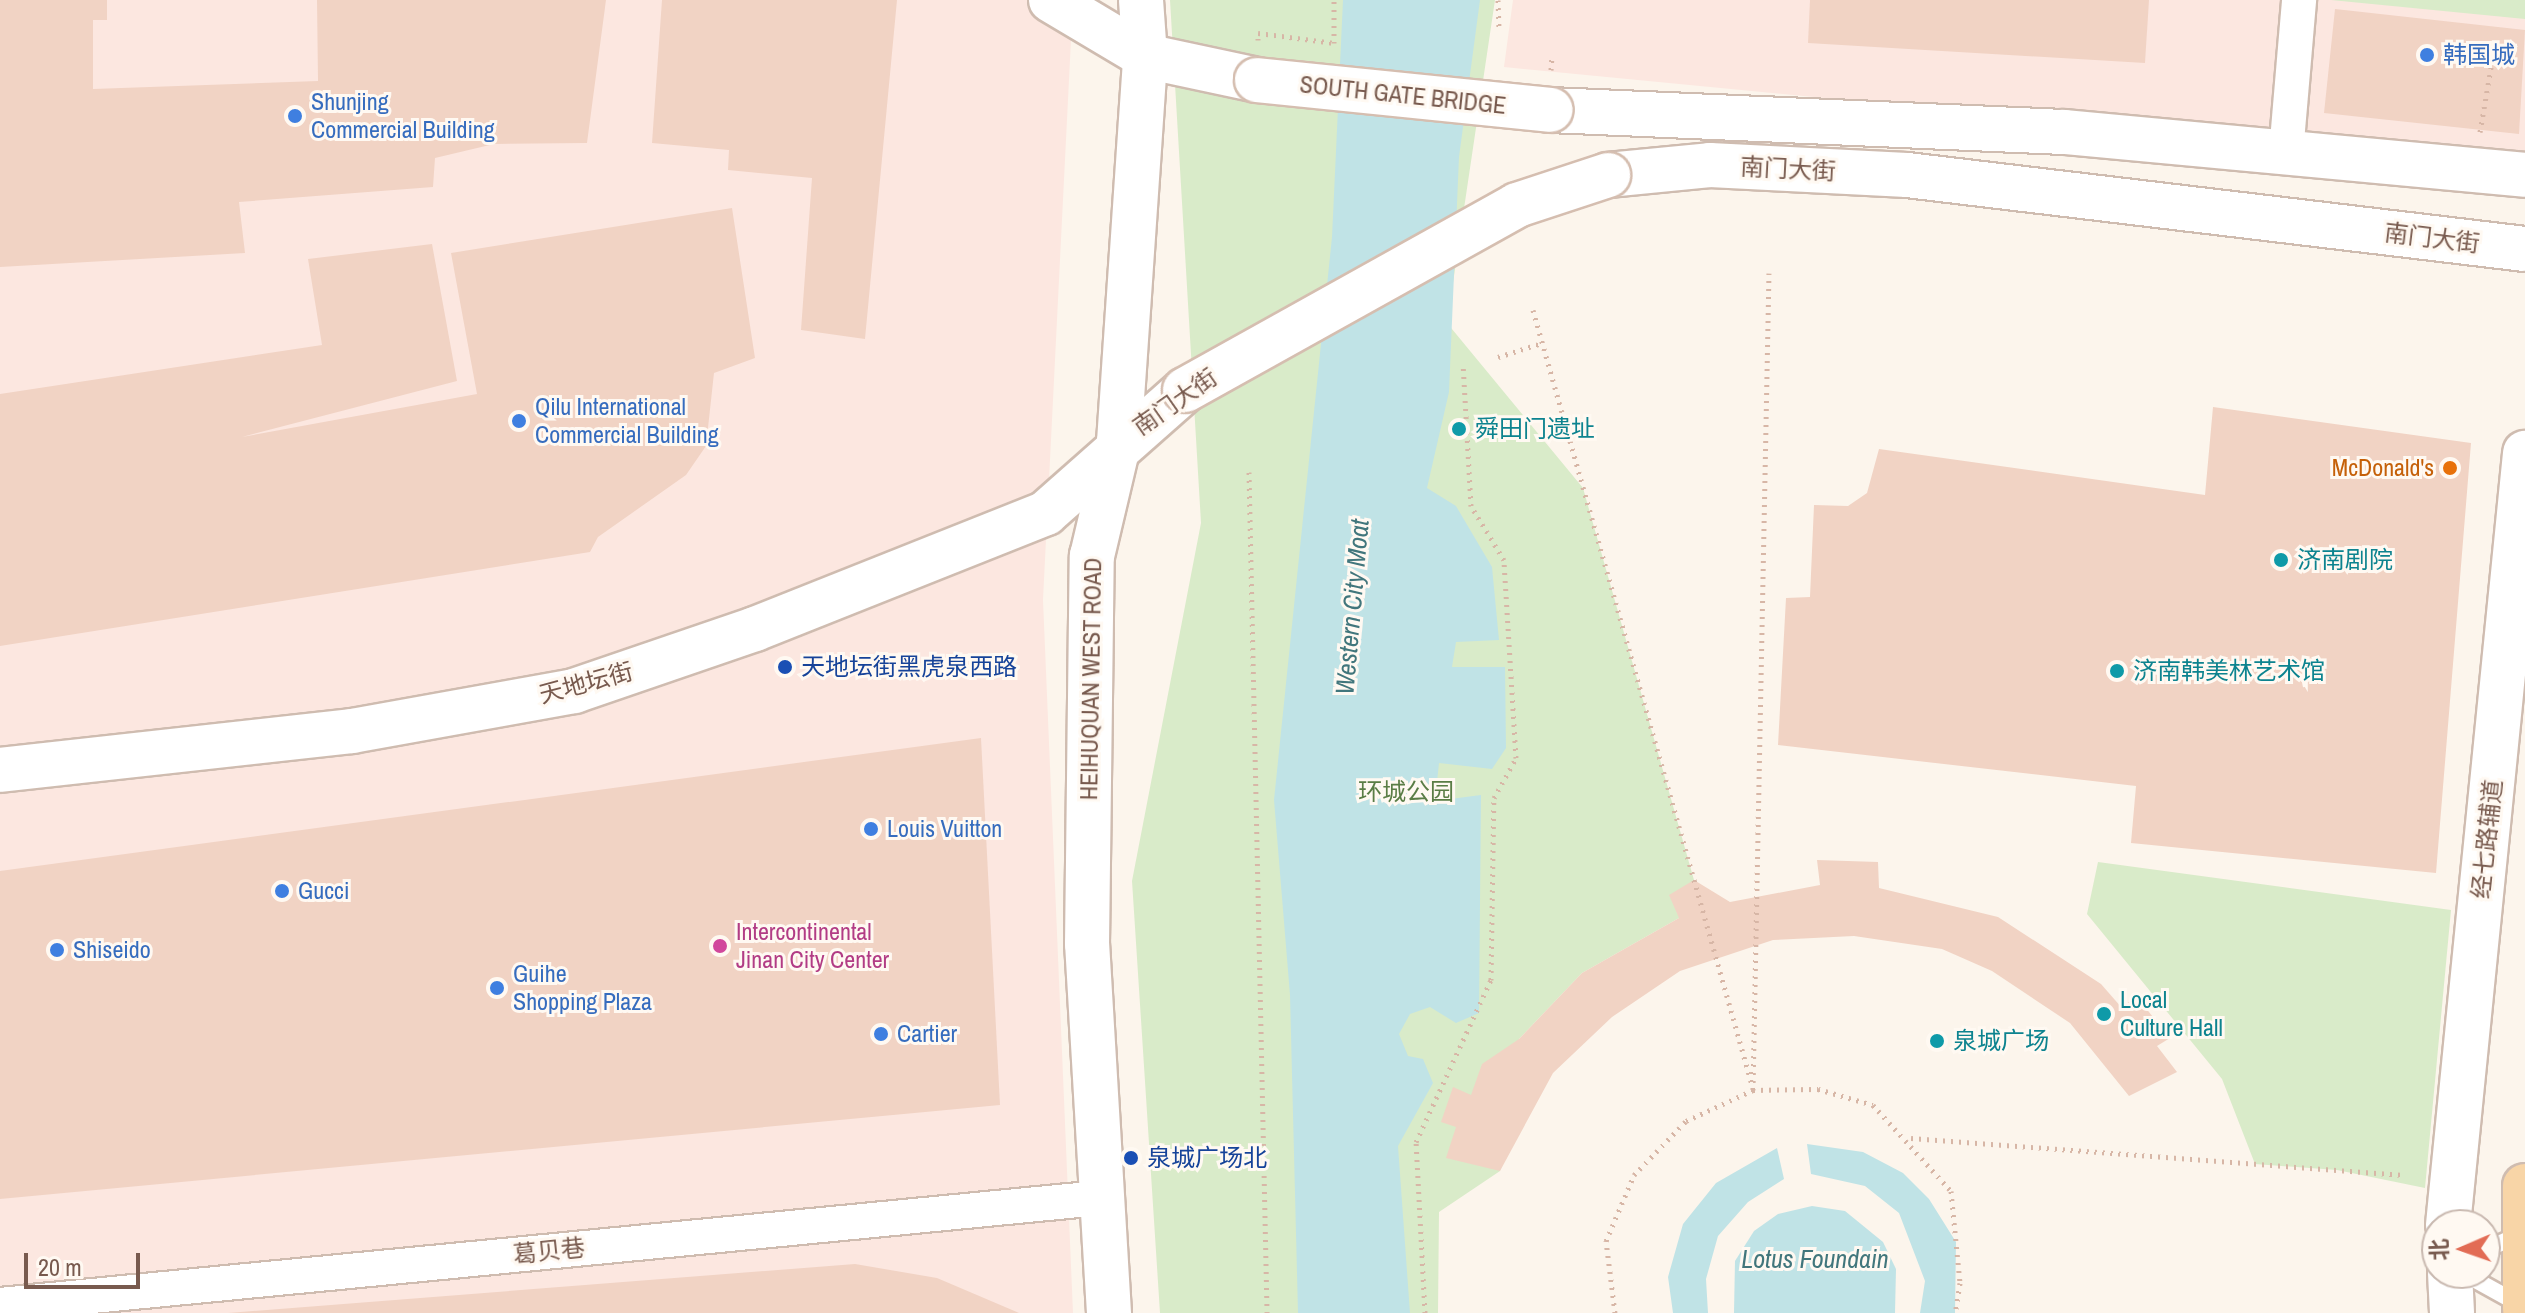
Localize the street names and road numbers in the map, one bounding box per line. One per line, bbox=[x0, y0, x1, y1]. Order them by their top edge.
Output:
street label: SOUTH GATE BRIDGE bbox=[1298, 70, 1508, 120]
street label: 南门大街 bbox=[1739, 152, 1837, 186]
street label: 南门大街 bbox=[2383, 218, 2481, 258]
street label: 南门大街 bbox=[1127, 363, 1223, 441]
street label: HEIHUQUAN WEST ROAD bbox=[1074, 557, 1108, 801]
street label: 天地坛街 bbox=[536, 657, 636, 709]
street label: 经七路辅道 bbox=[2466, 778, 2508, 900]
street label: 葛贝巷 bbox=[512, 1233, 586, 1269]

